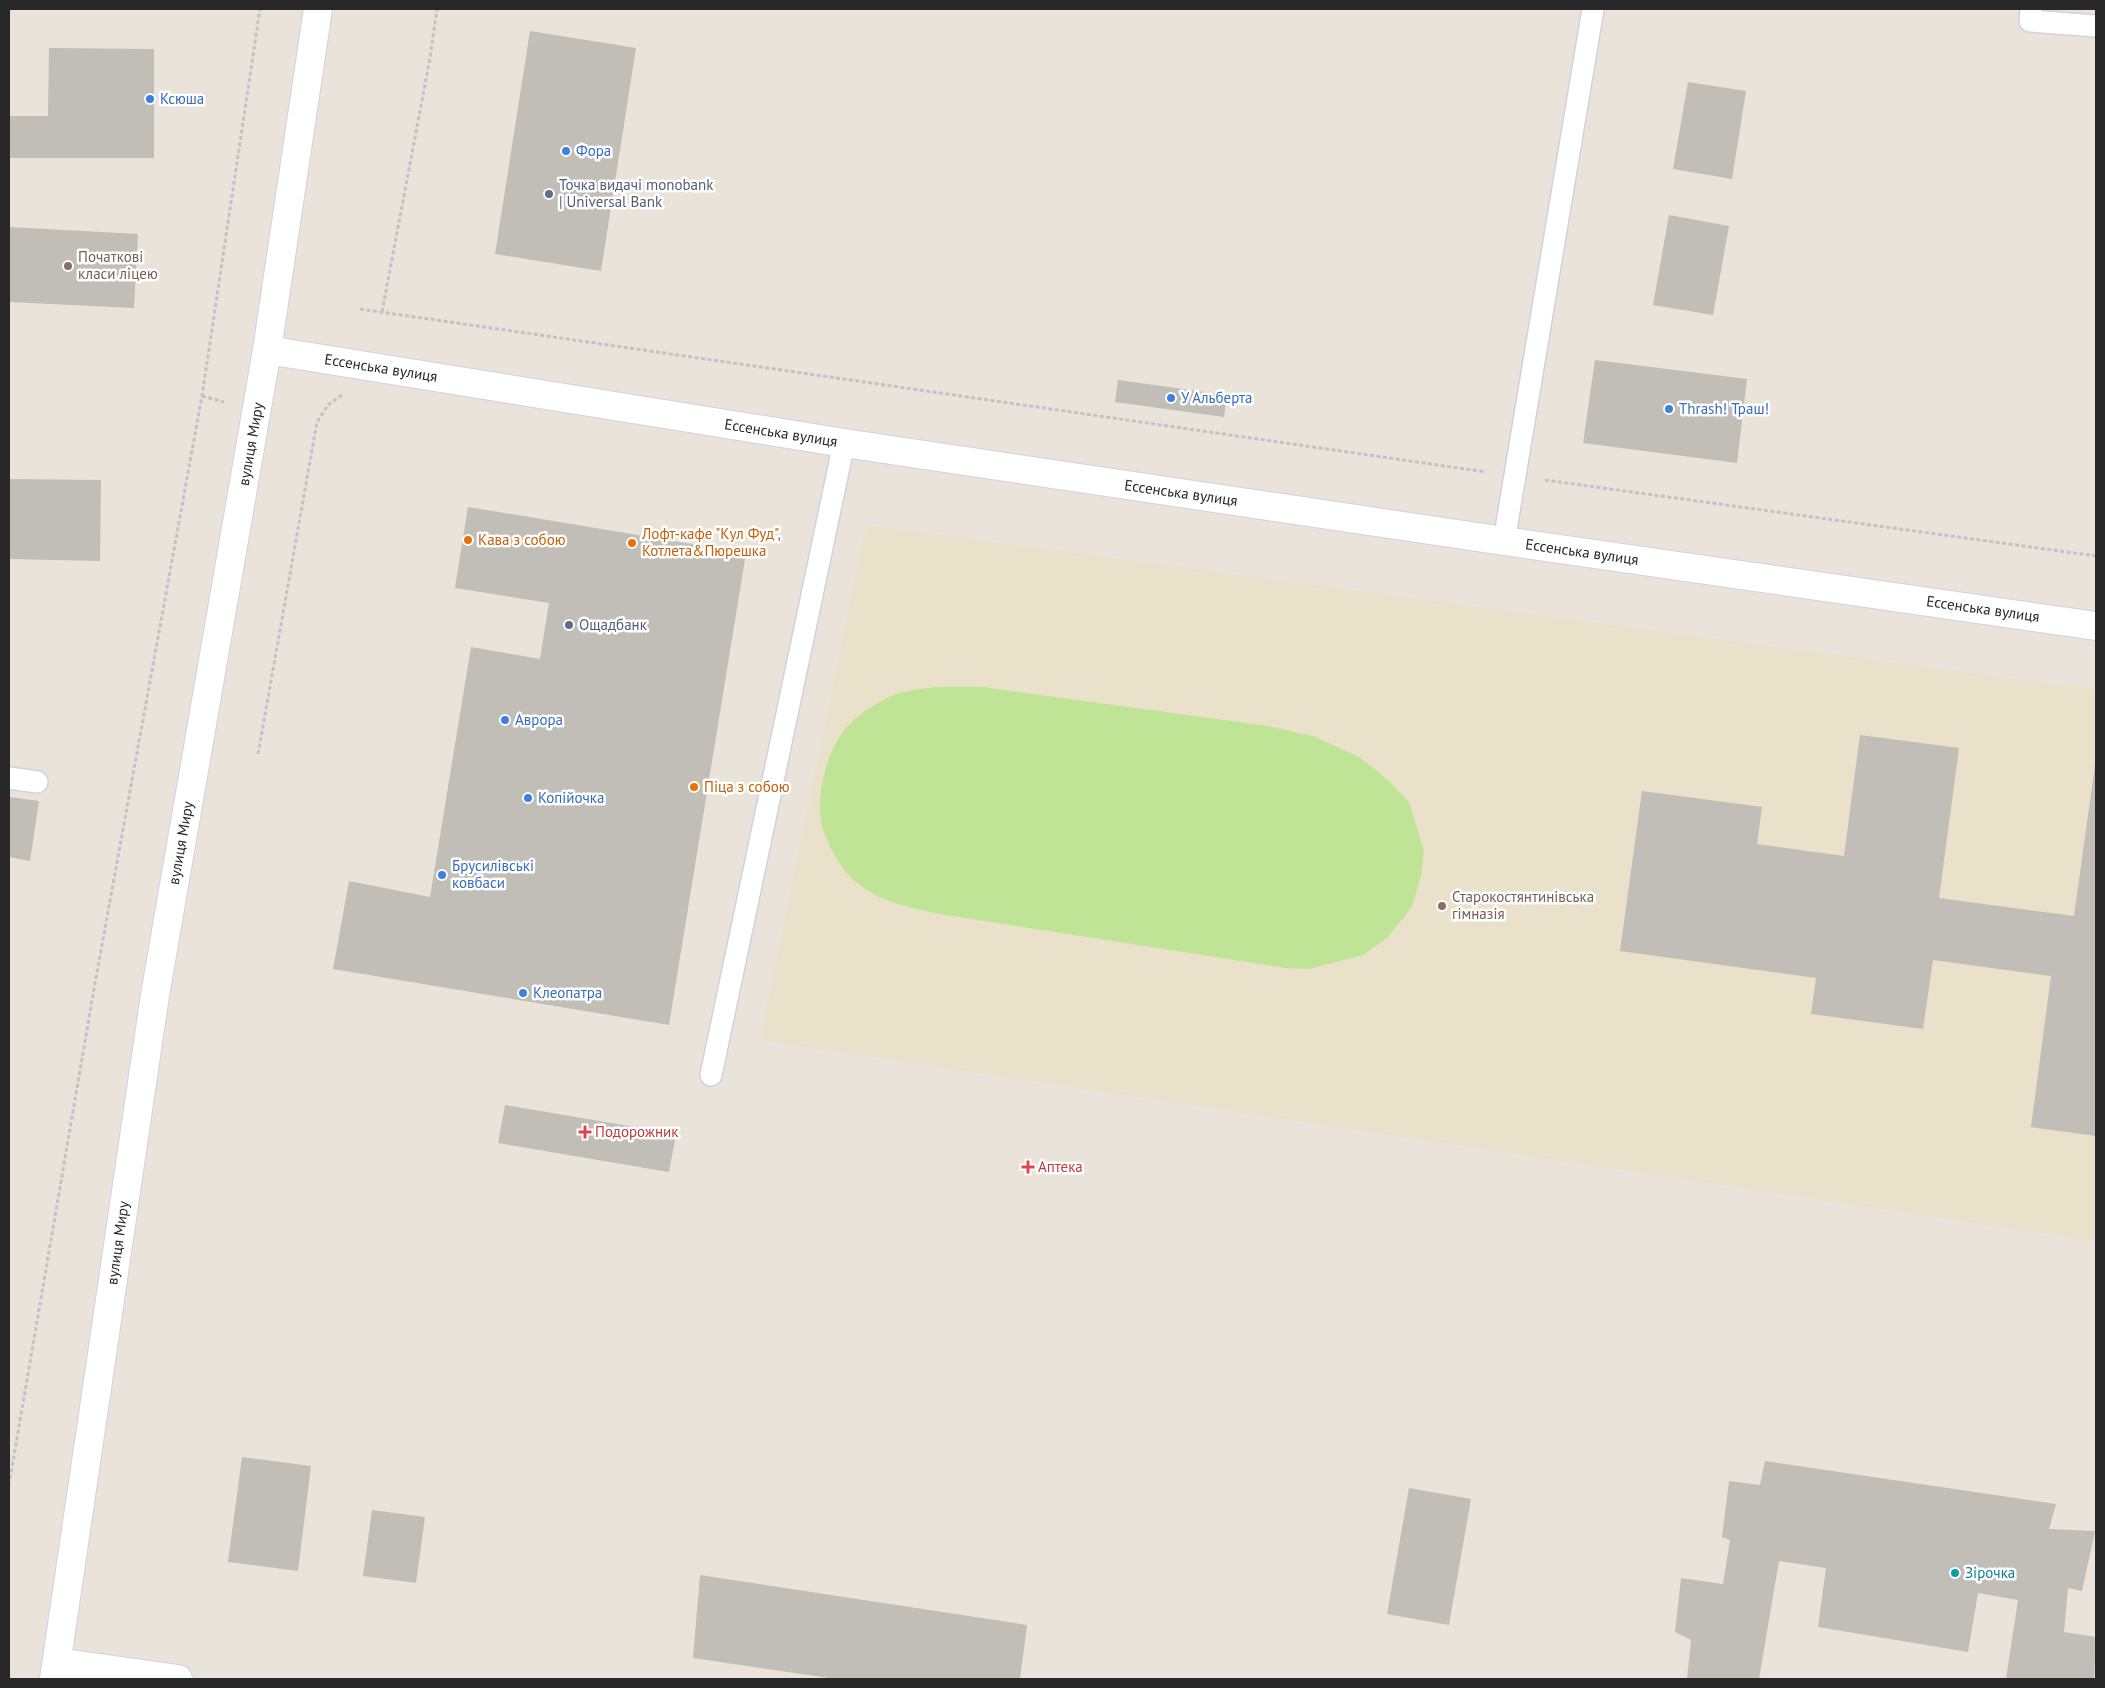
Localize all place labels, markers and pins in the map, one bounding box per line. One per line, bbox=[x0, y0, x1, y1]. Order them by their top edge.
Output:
place label: Ксюша bbox=[160, 89, 204, 108]
marker: Ксюша bbox=[144, 93, 156, 105]
place label: Фора bbox=[576, 141, 611, 160]
marker: Фора bbox=[560, 145, 572, 157]
place label: Точка видачі monobank | Universal Bank bbox=[559, 175, 714, 211]
marker: Точка видачі monobank | Universal Bank bbox=[543, 188, 555, 200]
place label: Початкові класи ліцею bbox=[78, 247, 158, 283]
marker: Початкові класи ліцею bbox=[62, 260, 74, 272]
place label: У Альберта bbox=[1181, 388, 1253, 407]
marker: У Альберта bbox=[1165, 392, 1177, 404]
place label: Thrash! Траш! bbox=[1679, 399, 1769, 418]
marker: Thrash! Траш! bbox=[1663, 403, 1675, 415]
place label: Лофт-кафе "Кул Фуд", Котлета&Пюрешка bbox=[641, 524, 781, 560]
place label: Кава з собою bbox=[478, 530, 566, 549]
marker: Кава з собою bbox=[462, 534, 474, 546]
marker: Лофт-кафе "Кул Фуд", Котлета&Пюрешка bbox=[626, 537, 638, 549]
place label: Ощадбанк bbox=[579, 615, 648, 634]
marker: Ощадбанк bbox=[563, 619, 575, 631]
place label: Аврора bbox=[515, 710, 563, 729]
marker: Аврора bbox=[499, 714, 511, 726]
place label: Піца з собою bbox=[704, 777, 790, 796]
marker: Піца з собою bbox=[688, 781, 700, 793]
place label: Копійочка bbox=[538, 788, 604, 807]
marker: Копійочка bbox=[522, 792, 534, 804]
place label: Брусилівські ковбаси bbox=[452, 856, 534, 892]
marker: Брусилівські ковбаси bbox=[436, 869, 448, 881]
place label: Старокостянтинівська гімназія bbox=[1452, 887, 1594, 923]
marker: Старокостянтинівська гімназія bbox=[1436, 900, 1448, 912]
place label: Клеопатра bbox=[533, 983, 602, 1002]
marker: Клеопатра bbox=[517, 987, 529, 999]
place label: Подорожник bbox=[595, 1122, 679, 1141]
marker: Подорожник bbox=[579, 1126, 591, 1138]
place label: Аптека bbox=[1038, 1157, 1083, 1176]
marker: Аптека bbox=[1022, 1161, 1034, 1173]
place label: Зірочка bbox=[1965, 1563, 2015, 1582]
marker: Зірочка bbox=[1949, 1567, 1961, 1579]

